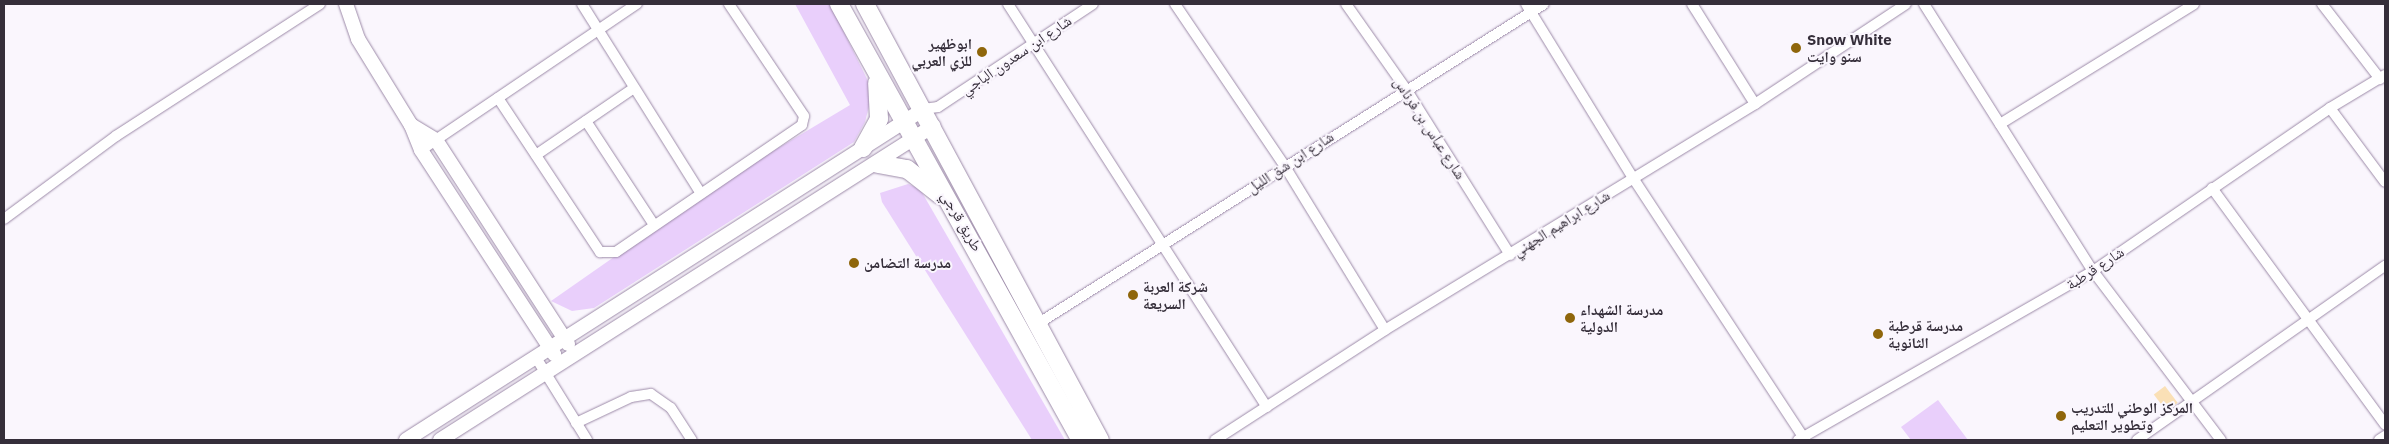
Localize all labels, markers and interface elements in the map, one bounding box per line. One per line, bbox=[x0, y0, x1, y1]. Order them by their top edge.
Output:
street label: شارع ابن سعدون الباجي bbox=[957, 11, 1075, 99]
place label: Snow White سنو وايت bbox=[1807, 30, 1892, 65]
place label: ابوظهير للزي العربي bbox=[911, 34, 972, 69]
marker: Snow White سنو وايت bbox=[1789, 41, 1803, 55]
marker: ابوظهير للزي العربي bbox=[976, 46, 988, 58]
street label: شارع عباّس بن فرناس bbox=[1390, 73, 1470, 183]
street label: شارع ابن شق الليل bbox=[1243, 127, 1337, 197]
street label: شارع ابراهيم الجهني bbox=[1509, 186, 1613, 260]
street label: طريق قرجي bbox=[938, 188, 986, 254]
street label: شارع قرطبة bbox=[2063, 243, 2127, 293]
place label: مدرسة التضامن bbox=[864, 254, 951, 272]
marker: مدرسة التضامن bbox=[848, 257, 860, 269]
place label: شركة العربة السريعة bbox=[1143, 277, 1208, 312]
marker: شركة العربة السريعة bbox=[1127, 289, 1139, 301]
place label: مدرسة الشهداء الدولية bbox=[1580, 300, 1663, 335]
marker: مدرسة الشهداء الدولية bbox=[1564, 312, 1576, 324]
place label: مدرسة قرطبة الثانوية bbox=[1888, 316, 1963, 351]
marker: مدرسة قرطبة الثانوية bbox=[1872, 328, 1884, 340]
place label: المركز الوطني للتدريب وتطوير التعليم bbox=[2071, 398, 2193, 433]
marker: المركز الوطني للتدريب وتطوير التعليم bbox=[2055, 410, 2067, 422]

